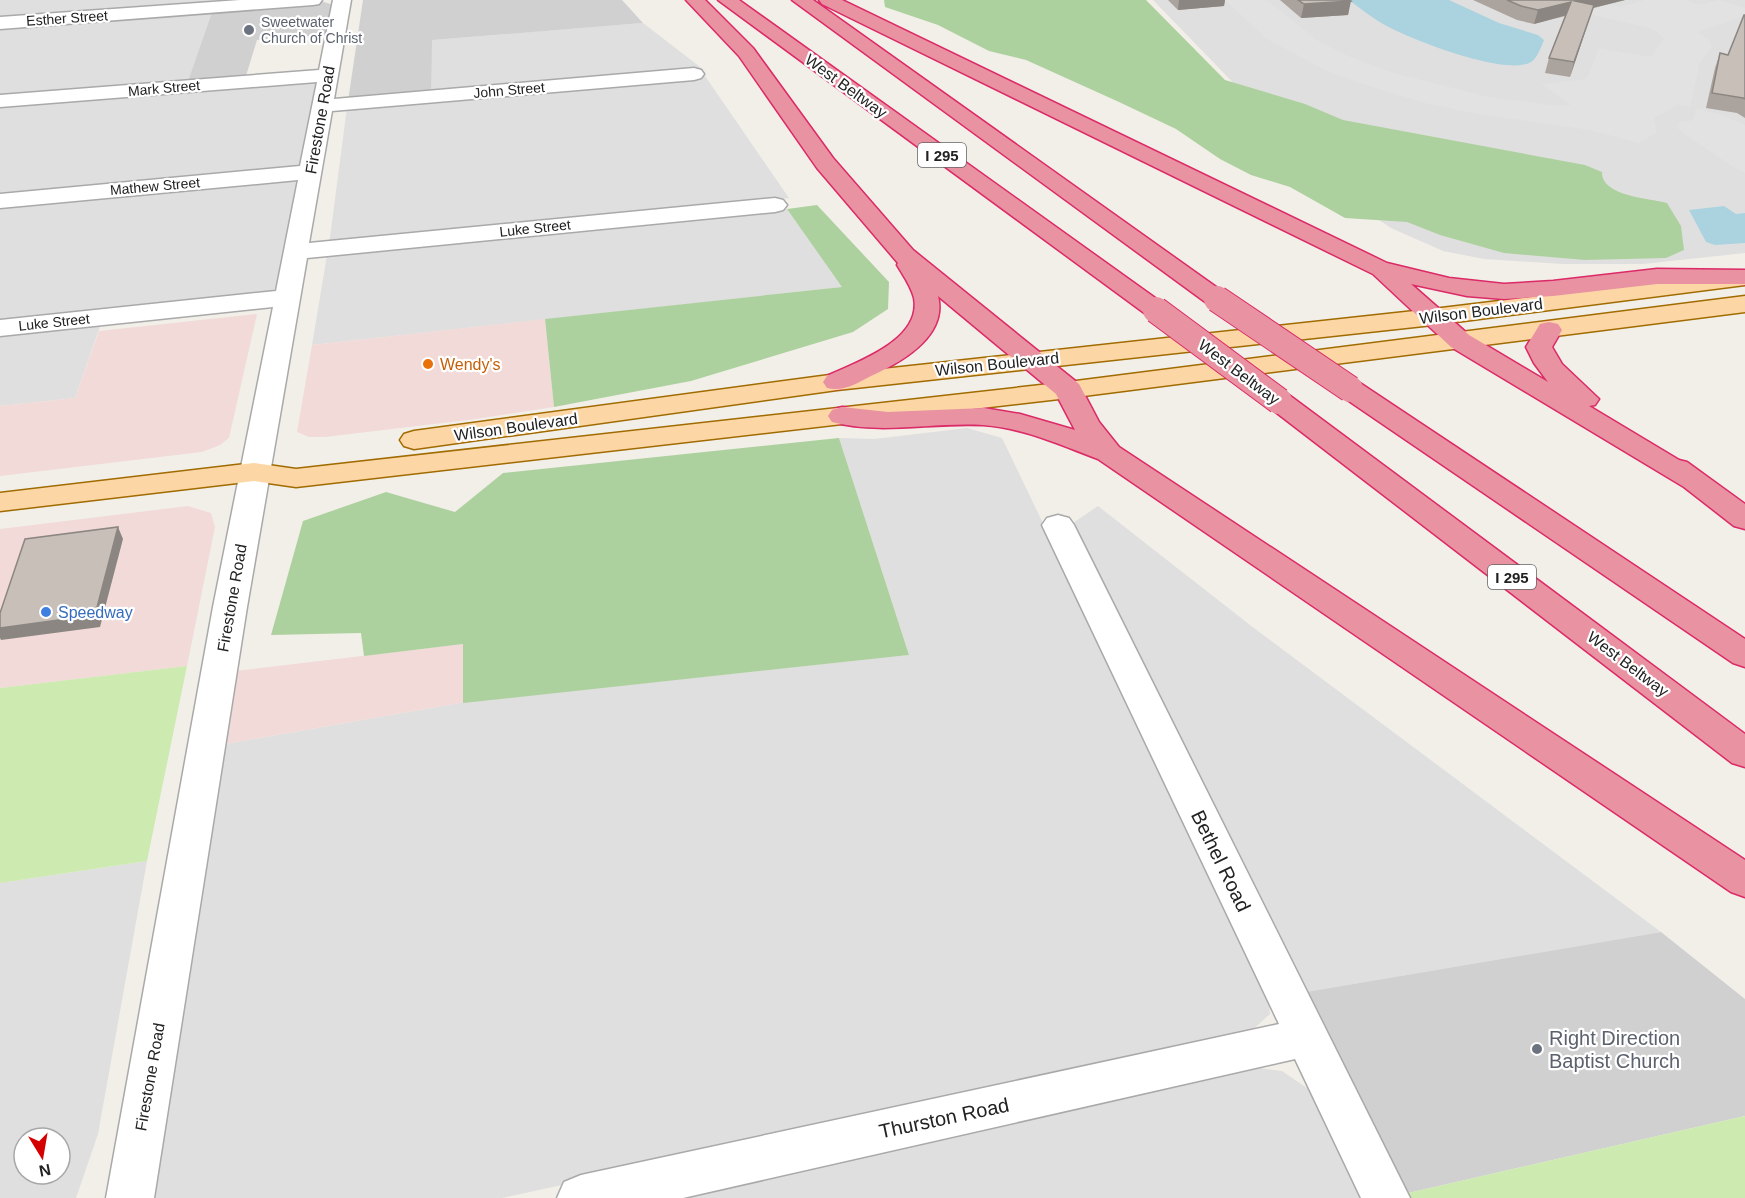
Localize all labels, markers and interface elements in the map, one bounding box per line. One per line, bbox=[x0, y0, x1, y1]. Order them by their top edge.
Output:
street label: Esther Street bbox=[26, 7, 108, 29]
place label: Sweetwater Church of Christ bbox=[261, 14, 362, 46]
marker: Sweetwater Church of Christ bbox=[242, 23, 256, 37]
street label: West Beltway bbox=[802, 51, 890, 121]
street label: Firestone Road bbox=[302, 65, 338, 175]
street label: Mark Street bbox=[127, 77, 201, 99]
street label: John Street bbox=[473, 79, 545, 101]
road number: I 295 bbox=[918, 143, 966, 167]
street label: Mathew Street bbox=[109, 174, 201, 198]
street label: Luke Street bbox=[499, 216, 572, 240]
street label: Wilson Boulevard bbox=[1418, 295, 1544, 327]
street label: Luke Street bbox=[18, 310, 91, 334]
street label: West Beltway bbox=[1195, 336, 1283, 408]
street label: Wilson Boulevard bbox=[934, 349, 1060, 379]
place label: Wendy's bbox=[440, 356, 501, 373]
marker: Wendy's bbox=[421, 357, 435, 371]
street label: Wilson Boulevard bbox=[453, 410, 579, 444]
street label: Firestone Road bbox=[214, 543, 250, 653]
road number: I 295 bbox=[1488, 565, 1536, 589]
place label: Speedway bbox=[58, 604, 133, 621]
marker: Speedway bbox=[39, 605, 53, 619]
street label: West Beltway bbox=[1584, 628, 1672, 700]
street label: Bethel Road bbox=[1187, 807, 1255, 915]
street label: Firestone Road bbox=[132, 1022, 168, 1132]
place label: Right Direction Baptist Church bbox=[1549, 1027, 1680, 1072]
marker: Right Direction Baptist Church bbox=[1530, 1042, 1544, 1056]
street label: Thurston Road bbox=[877, 1093, 1011, 1143]
north arrow bbox=[12, 1126, 72, 1186]
text: N bbox=[37, 1161, 52, 1180]

